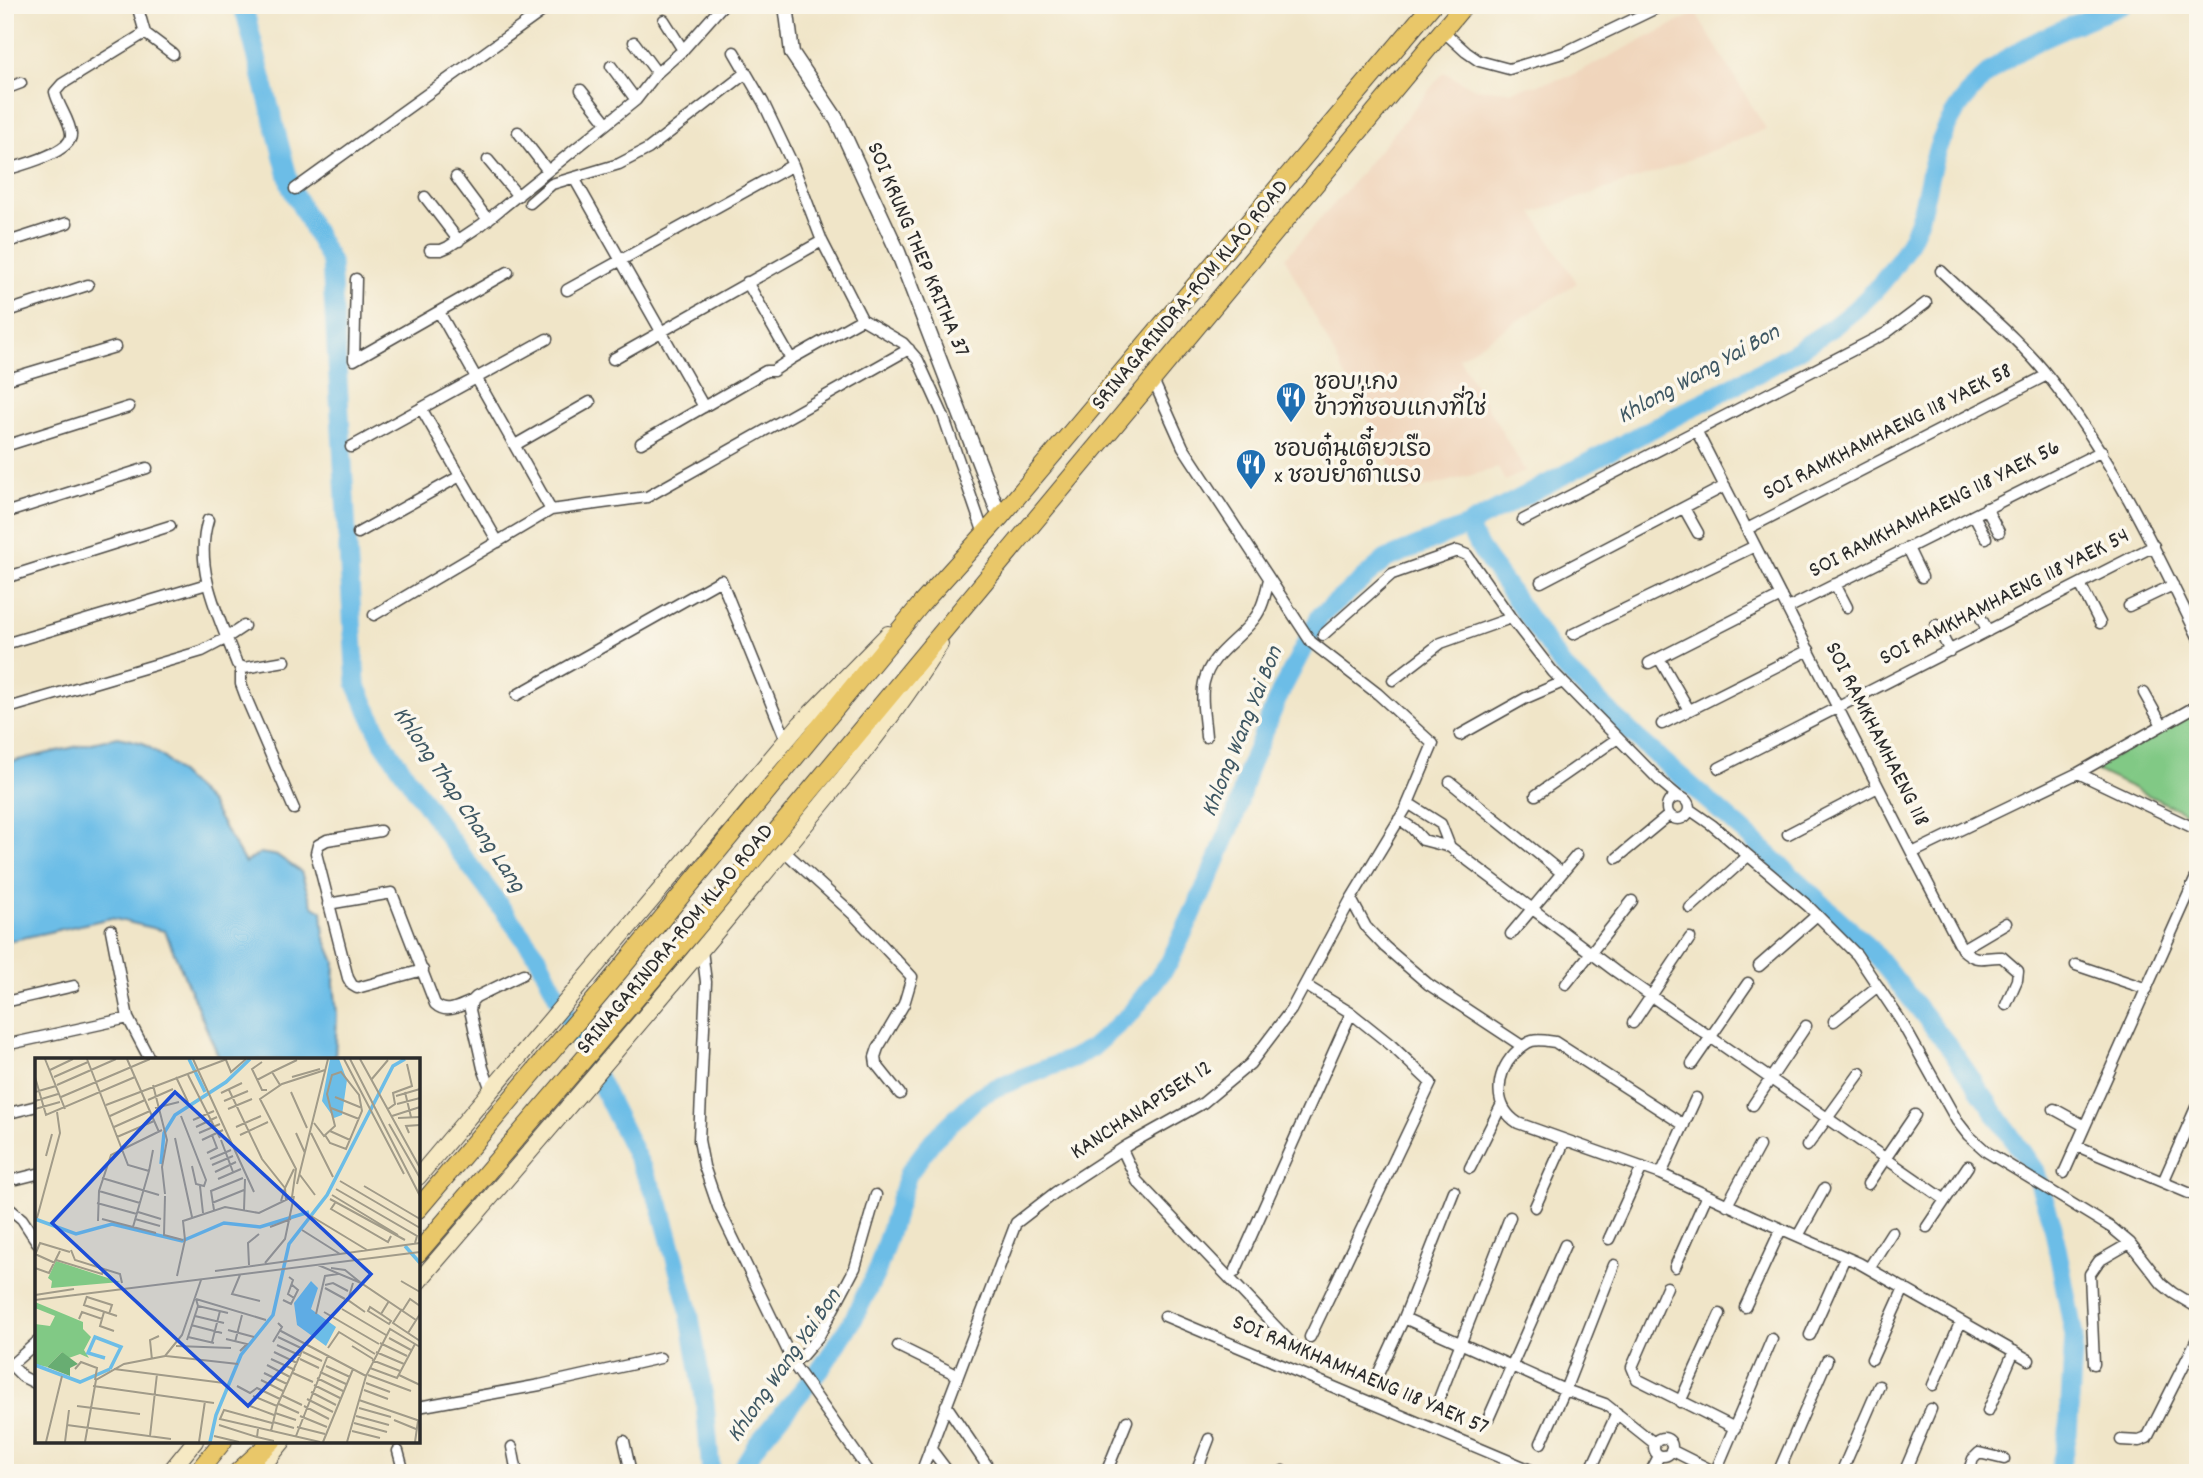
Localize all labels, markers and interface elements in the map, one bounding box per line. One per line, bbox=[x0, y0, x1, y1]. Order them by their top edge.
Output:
street label: SOI KRUNG THEP KRITHA 37 bbox=[857, 137, 977, 363]
street label: SRINAGARINDRA-ROM KLAO ROAD bbox=[1084, 173, 1298, 419]
water label: Khlong Wang Yai Bon bbox=[1612, 316, 1787, 434]
street label: SOI RAMKHAMHAENG 118 YAEK 58 bbox=[1757, 356, 2019, 510]
place label: ชอบแกง ข้าวที่ชอบแกงที่ใช่ bbox=[1314, 368, 1486, 427]
restaurant icon: ชอบแกง ข้าวที่ชอบแกงที่ใช่ bbox=[1274, 380, 1308, 424]
place label: ชอบตุ๋นเตี๋ยวเรือ x ชอบยำตำแรง bbox=[1274, 426, 1432, 494]
street label: SOI RAMKHAMHAENG 118 YAEK 56 bbox=[1804, 432, 2066, 588]
restaurant icon: ชอบตุ๋นเตี๋ยวเรือ x ชอบยำตำแรง bbox=[1234, 447, 1268, 491]
street label: SOI RAMKHAMHAENG 118 YAEK 54 bbox=[1874, 521, 2136, 675]
street label: SOI RAMKHAMHAENG 118 bbox=[1815, 637, 1937, 833]
water label: Khlong Wang Yai Bon bbox=[1193, 641, 1293, 822]
water label: Khlong Thap Chang Lang bbox=[383, 700, 534, 901]
street label: SRINAGARINDRA-ROM KLAO ROAD bbox=[569, 817, 783, 1063]
street label: KANCHANAPISEK 12 bbox=[1065, 1053, 1219, 1169]
inset map bbox=[35, 1058, 420, 1443]
water label: Khlong Wang Yai Bon bbox=[719, 1281, 851, 1450]
street label: SOI RAMKHAMHAENG 118 YAEK 57 bbox=[1227, 1307, 1493, 1445]

